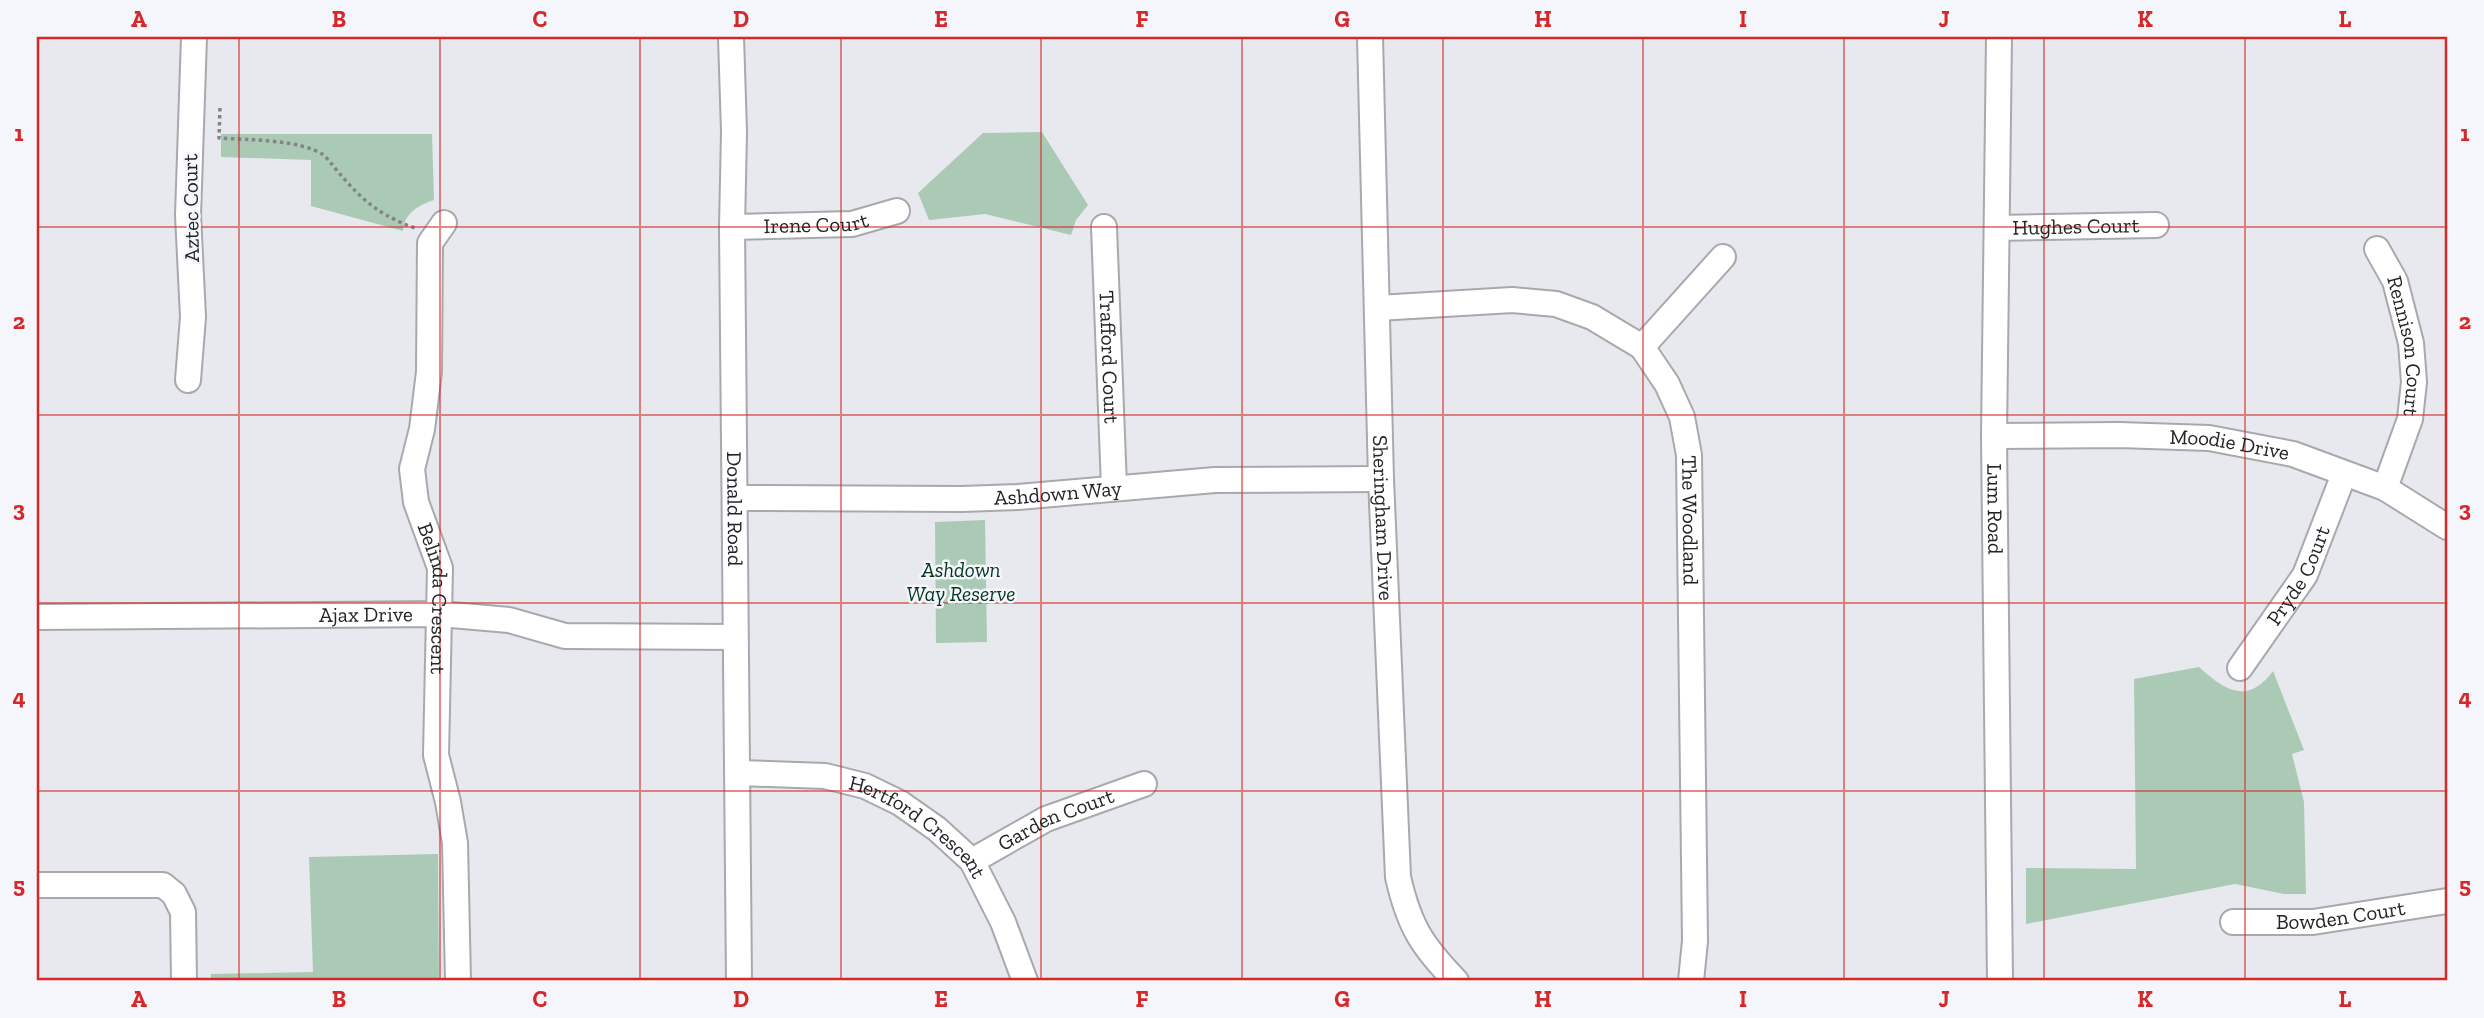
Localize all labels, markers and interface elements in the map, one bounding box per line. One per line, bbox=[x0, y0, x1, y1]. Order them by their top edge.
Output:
text: A bbox=[131, 5, 147, 33]
text: B bbox=[332, 5, 346, 33]
text: C bbox=[533, 5, 547, 33]
text: D bbox=[733, 5, 749, 33]
text: E bbox=[934, 5, 948, 33]
text: F bbox=[1135, 5, 1149, 33]
text: G bbox=[1334, 5, 1350, 33]
text: H bbox=[1534, 5, 1552, 33]
text: I bbox=[1739, 5, 1747, 33]
text: J bbox=[1938, 5, 1950, 33]
text: K bbox=[2137, 5, 2153, 33]
text: L bbox=[2339, 5, 2352, 33]
text: 1 bbox=[14, 119, 24, 147]
text: 1 bbox=[2460, 119, 2470, 147]
street label: Aztec Court bbox=[177, 153, 204, 262]
street label: Irene Court bbox=[763, 207, 871, 238]
street label: Hughes Court bbox=[2012, 212, 2140, 240]
street label: Rennison Court bbox=[2382, 273, 2427, 418]
street label: Trafford Court bbox=[1094, 290, 1125, 424]
text: 2 bbox=[13, 307, 25, 335]
text: 2 bbox=[2459, 307, 2471, 335]
street label: Moodie Drive bbox=[2169, 424, 2292, 465]
street label: Sheringham Drive bbox=[1368, 435, 1399, 601]
street label: Donald Road bbox=[722, 451, 748, 567]
street label: The Woodland bbox=[1677, 455, 1704, 586]
street label: Lum Road bbox=[1982, 463, 2008, 555]
street label: Ashdown Way bbox=[993, 475, 1123, 510]
text: 3 bbox=[13, 495, 25, 523]
text: 3 bbox=[2459, 495, 2471, 523]
street label: Belinda Crescent bbox=[413, 519, 453, 675]
street label: Pryde Court bbox=[2261, 522, 2335, 630]
park label: Ashdown Way Reserve bbox=[907, 557, 1015, 606]
street label: Ajax Drive bbox=[319, 601, 413, 628]
text: 4 bbox=[12, 683, 26, 711]
text: 4 bbox=[2458, 683, 2472, 711]
street label: Hertford Crescent bbox=[847, 770, 992, 882]
street label: Garden Court bbox=[993, 783, 1117, 856]
text: 5 bbox=[13, 871, 25, 899]
text: 5 bbox=[2459, 871, 2471, 899]
street label: Bowden Court bbox=[2276, 895, 2407, 934]
text: A bbox=[131, 985, 147, 1013]
text: B bbox=[332, 985, 346, 1013]
text: C bbox=[533, 985, 547, 1013]
text: D bbox=[733, 985, 749, 1013]
text: E bbox=[934, 985, 948, 1013]
text: F bbox=[1135, 985, 1149, 1013]
text: G bbox=[1334, 985, 1350, 1013]
text: H bbox=[1534, 985, 1552, 1013]
text: I bbox=[1739, 985, 1747, 1013]
text: J bbox=[1938, 985, 1950, 1013]
text: K bbox=[2137, 985, 2153, 1013]
text: L bbox=[2339, 985, 2352, 1013]

